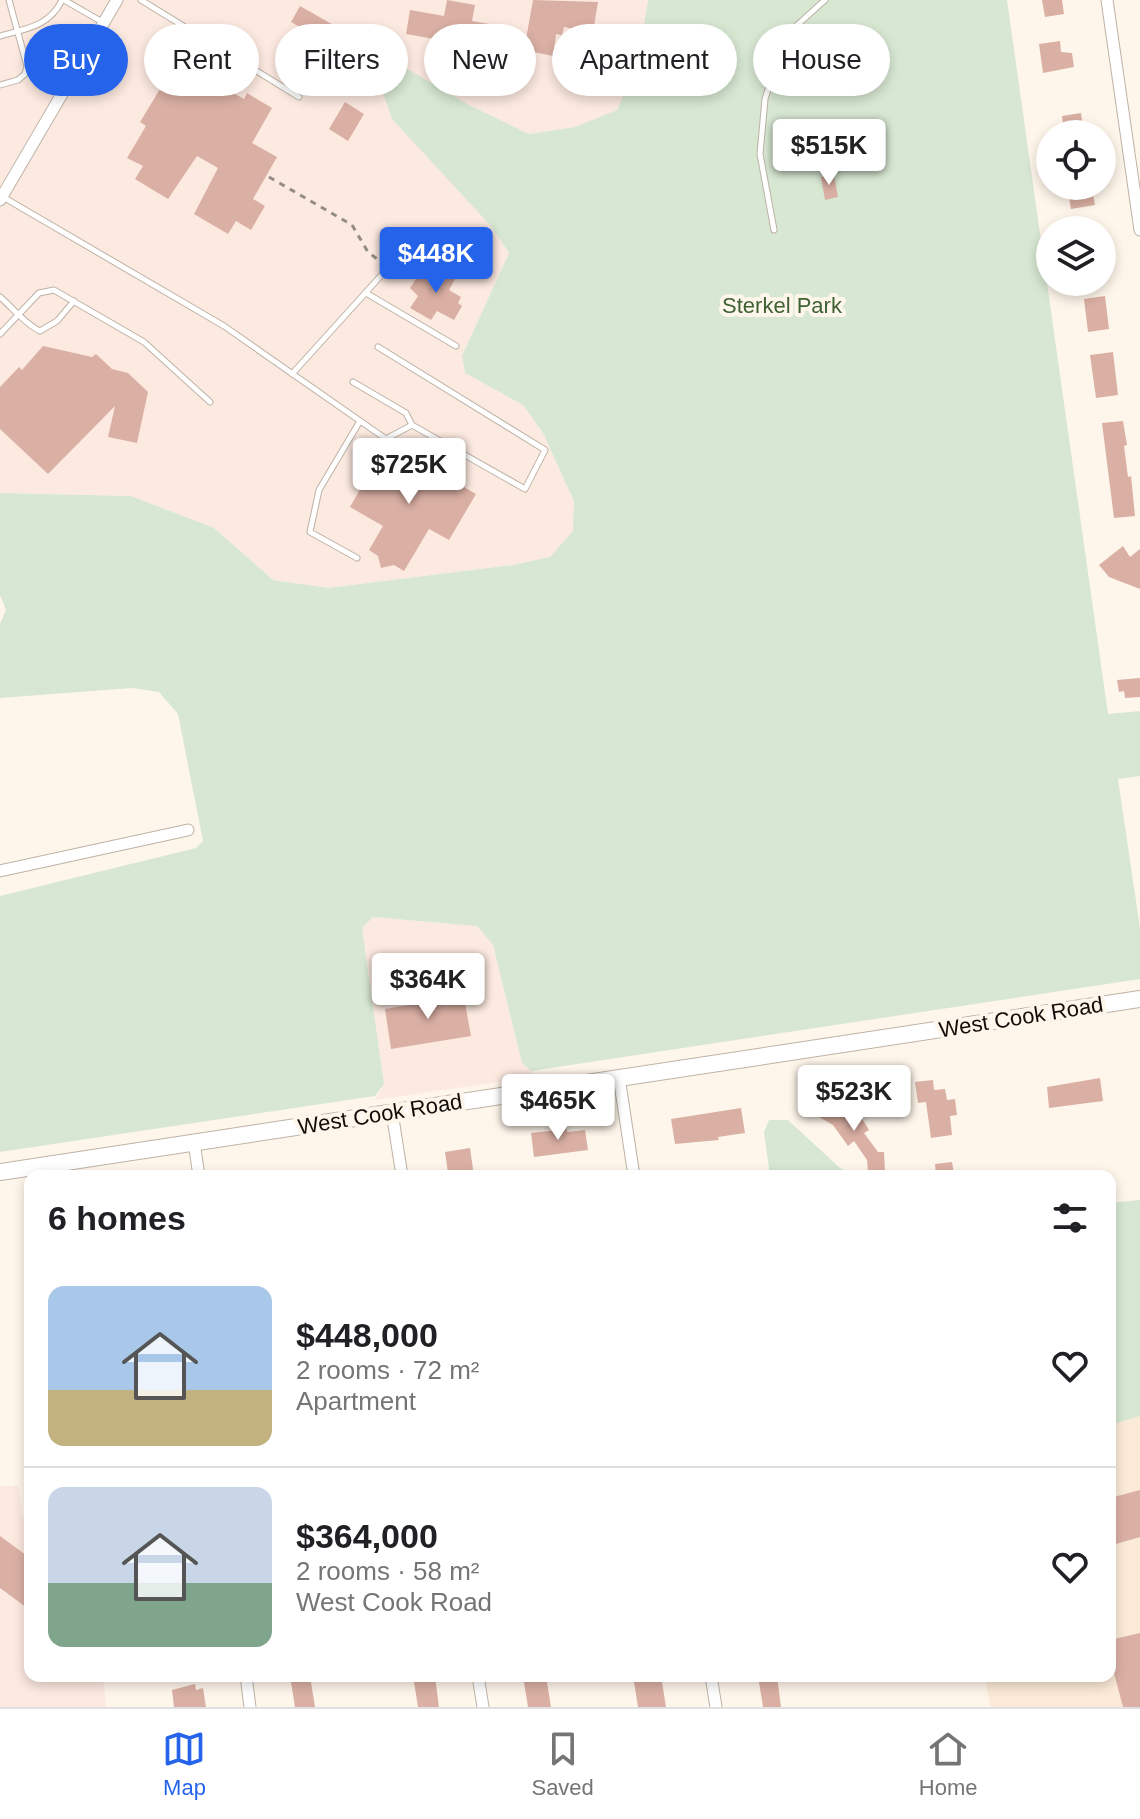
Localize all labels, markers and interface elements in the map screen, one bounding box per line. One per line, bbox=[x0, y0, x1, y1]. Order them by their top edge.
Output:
chip: Buy bbox=[24, 24, 128, 96]
chip: Rent bbox=[144, 24, 259, 96]
chip: Filters bbox=[275, 24, 408, 96]
chip: New bbox=[424, 24, 536, 96]
chip: Apartment bbox=[552, 24, 737, 96]
chip: House bbox=[753, 24, 890, 96]
pin: $515K bbox=[773, 119, 885, 187]
map controls bbox=[1036, 120, 1116, 296]
button: locate bbox=[1036, 120, 1116, 200]
text: $515K bbox=[791, 130, 867, 160]
button: layers bbox=[1036, 216, 1116, 296]
pin: $448K bbox=[380, 227, 492, 295]
text: $448K bbox=[398, 238, 474, 268]
park label: Sterkel Park bbox=[722, 293, 843, 318]
pin: $725K bbox=[353, 438, 465, 506]
text: $725K bbox=[371, 449, 447, 479]
pin: $364K bbox=[372, 953, 484, 1021]
text: $364K bbox=[390, 964, 466, 994]
street label: West Cook Road bbox=[937, 992, 1105, 1042]
pin: $523K bbox=[798, 1065, 910, 1133]
pin: $465K bbox=[502, 1074, 614, 1142]
text: $523K bbox=[816, 1076, 892, 1106]
text: $465K bbox=[520, 1085, 596, 1115]
street label: West Cook Road bbox=[296, 1089, 464, 1139]
icon: filters bbox=[1048, 1196, 1092, 1240]
text: 6 homes bbox=[48, 1199, 186, 1237]
text: $448,000 bbox=[296, 1316, 438, 1354]
icon: home bbox=[112, 1318, 208, 1414]
icon: heart bbox=[1048, 1344, 1092, 1388]
text: 2 rooms · 72 m² bbox=[296, 1355, 480, 1385]
text: Apartment bbox=[296, 1386, 416, 1416]
text: $364,000 bbox=[296, 1517, 438, 1555]
icon: home bbox=[112, 1519, 208, 1615]
icon: heart bbox=[1048, 1545, 1092, 1589]
text: 2 rooms · 58 m² bbox=[296, 1556, 480, 1586]
text: West Cook Road bbox=[296, 1587, 492, 1617]
tab: Map bbox=[162, 1727, 206, 1801]
tab: Saved bbox=[531, 1727, 594, 1801]
tab: Home bbox=[919, 1727, 978, 1801]

